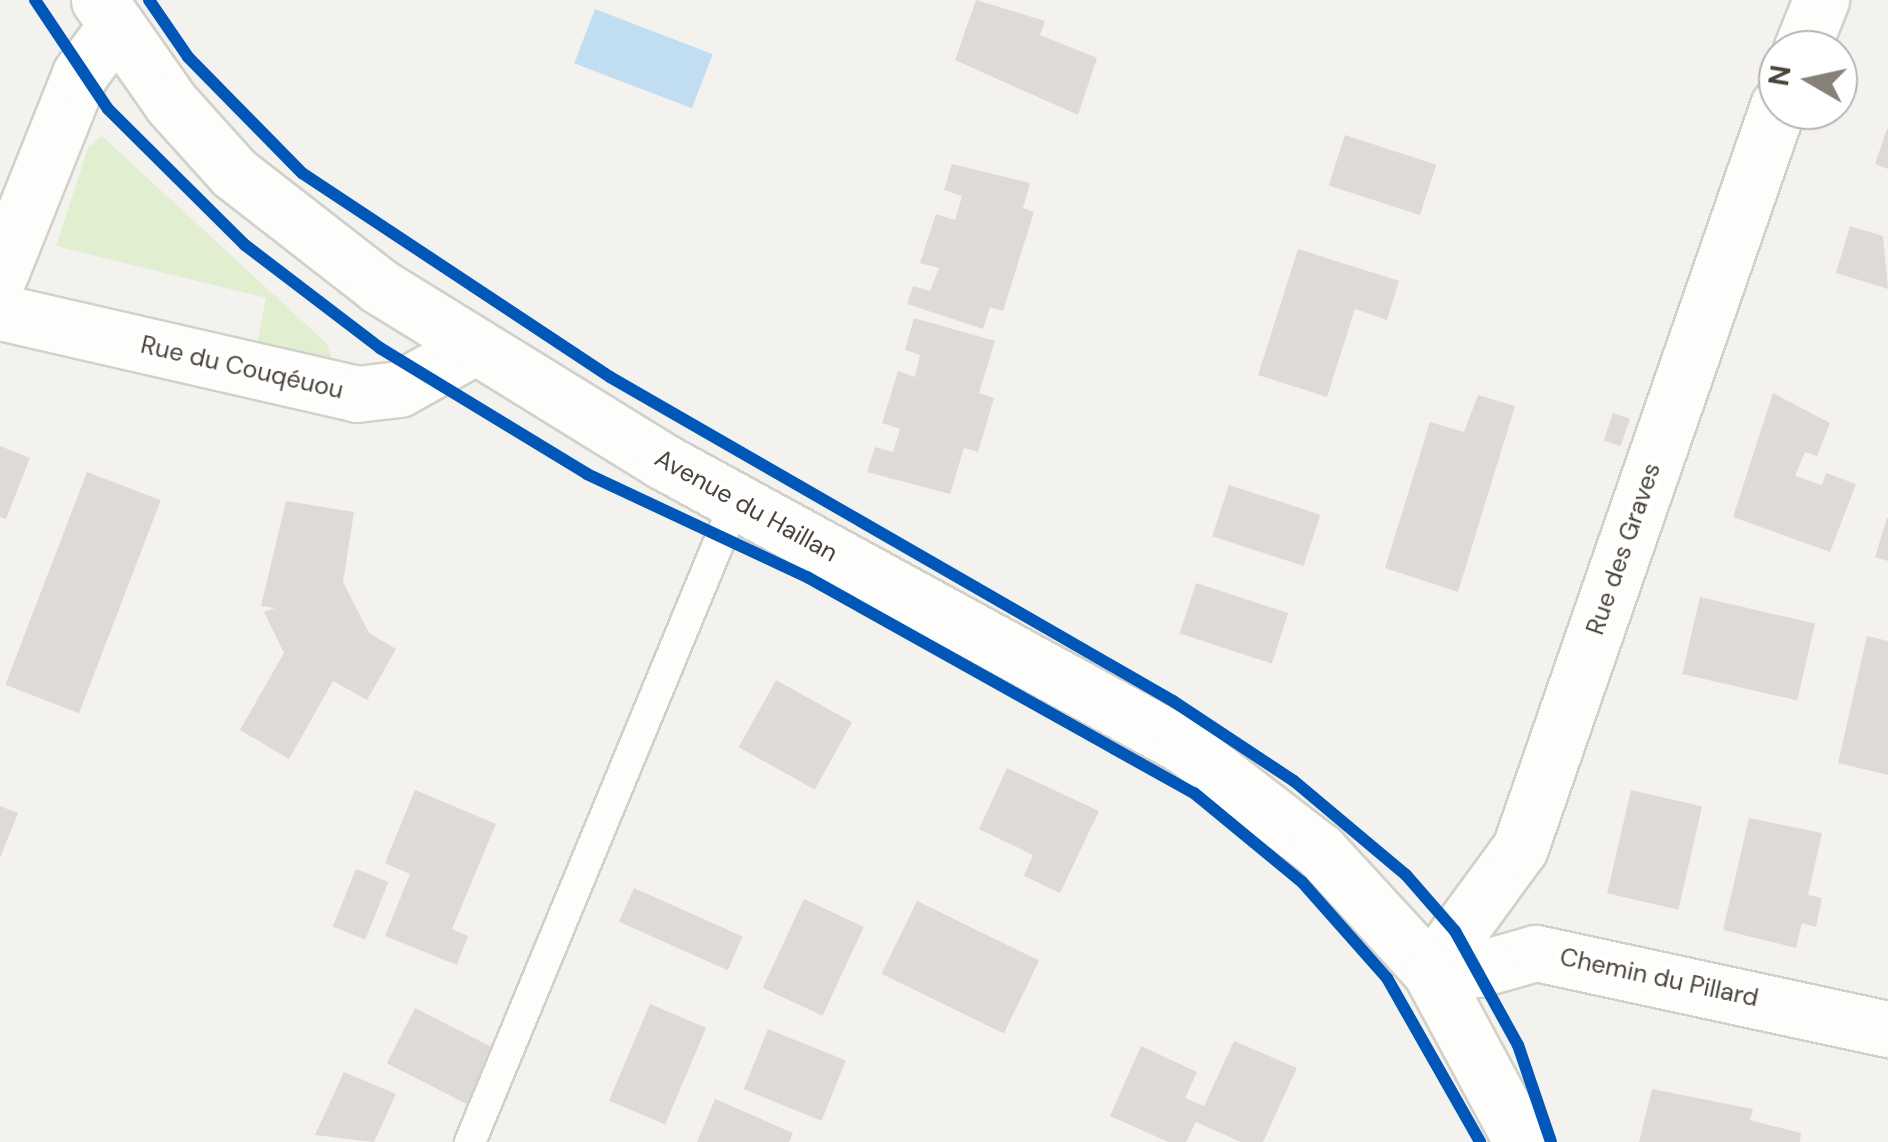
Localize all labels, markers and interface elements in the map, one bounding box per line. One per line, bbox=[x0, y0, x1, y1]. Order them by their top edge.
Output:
north arrow bbox=[1758, 30, 1858, 130]
text: N bbox=[1760, 63, 1800, 89]
street label: Rue du Couqéuou bbox=[138, 330, 346, 406]
street label: Avenue du Haillan bbox=[650, 443, 842, 569]
street label: Rue des Graves bbox=[1581, 459, 1667, 639]
street label: Chemin du Pillard bbox=[1557, 942, 1761, 1014]

